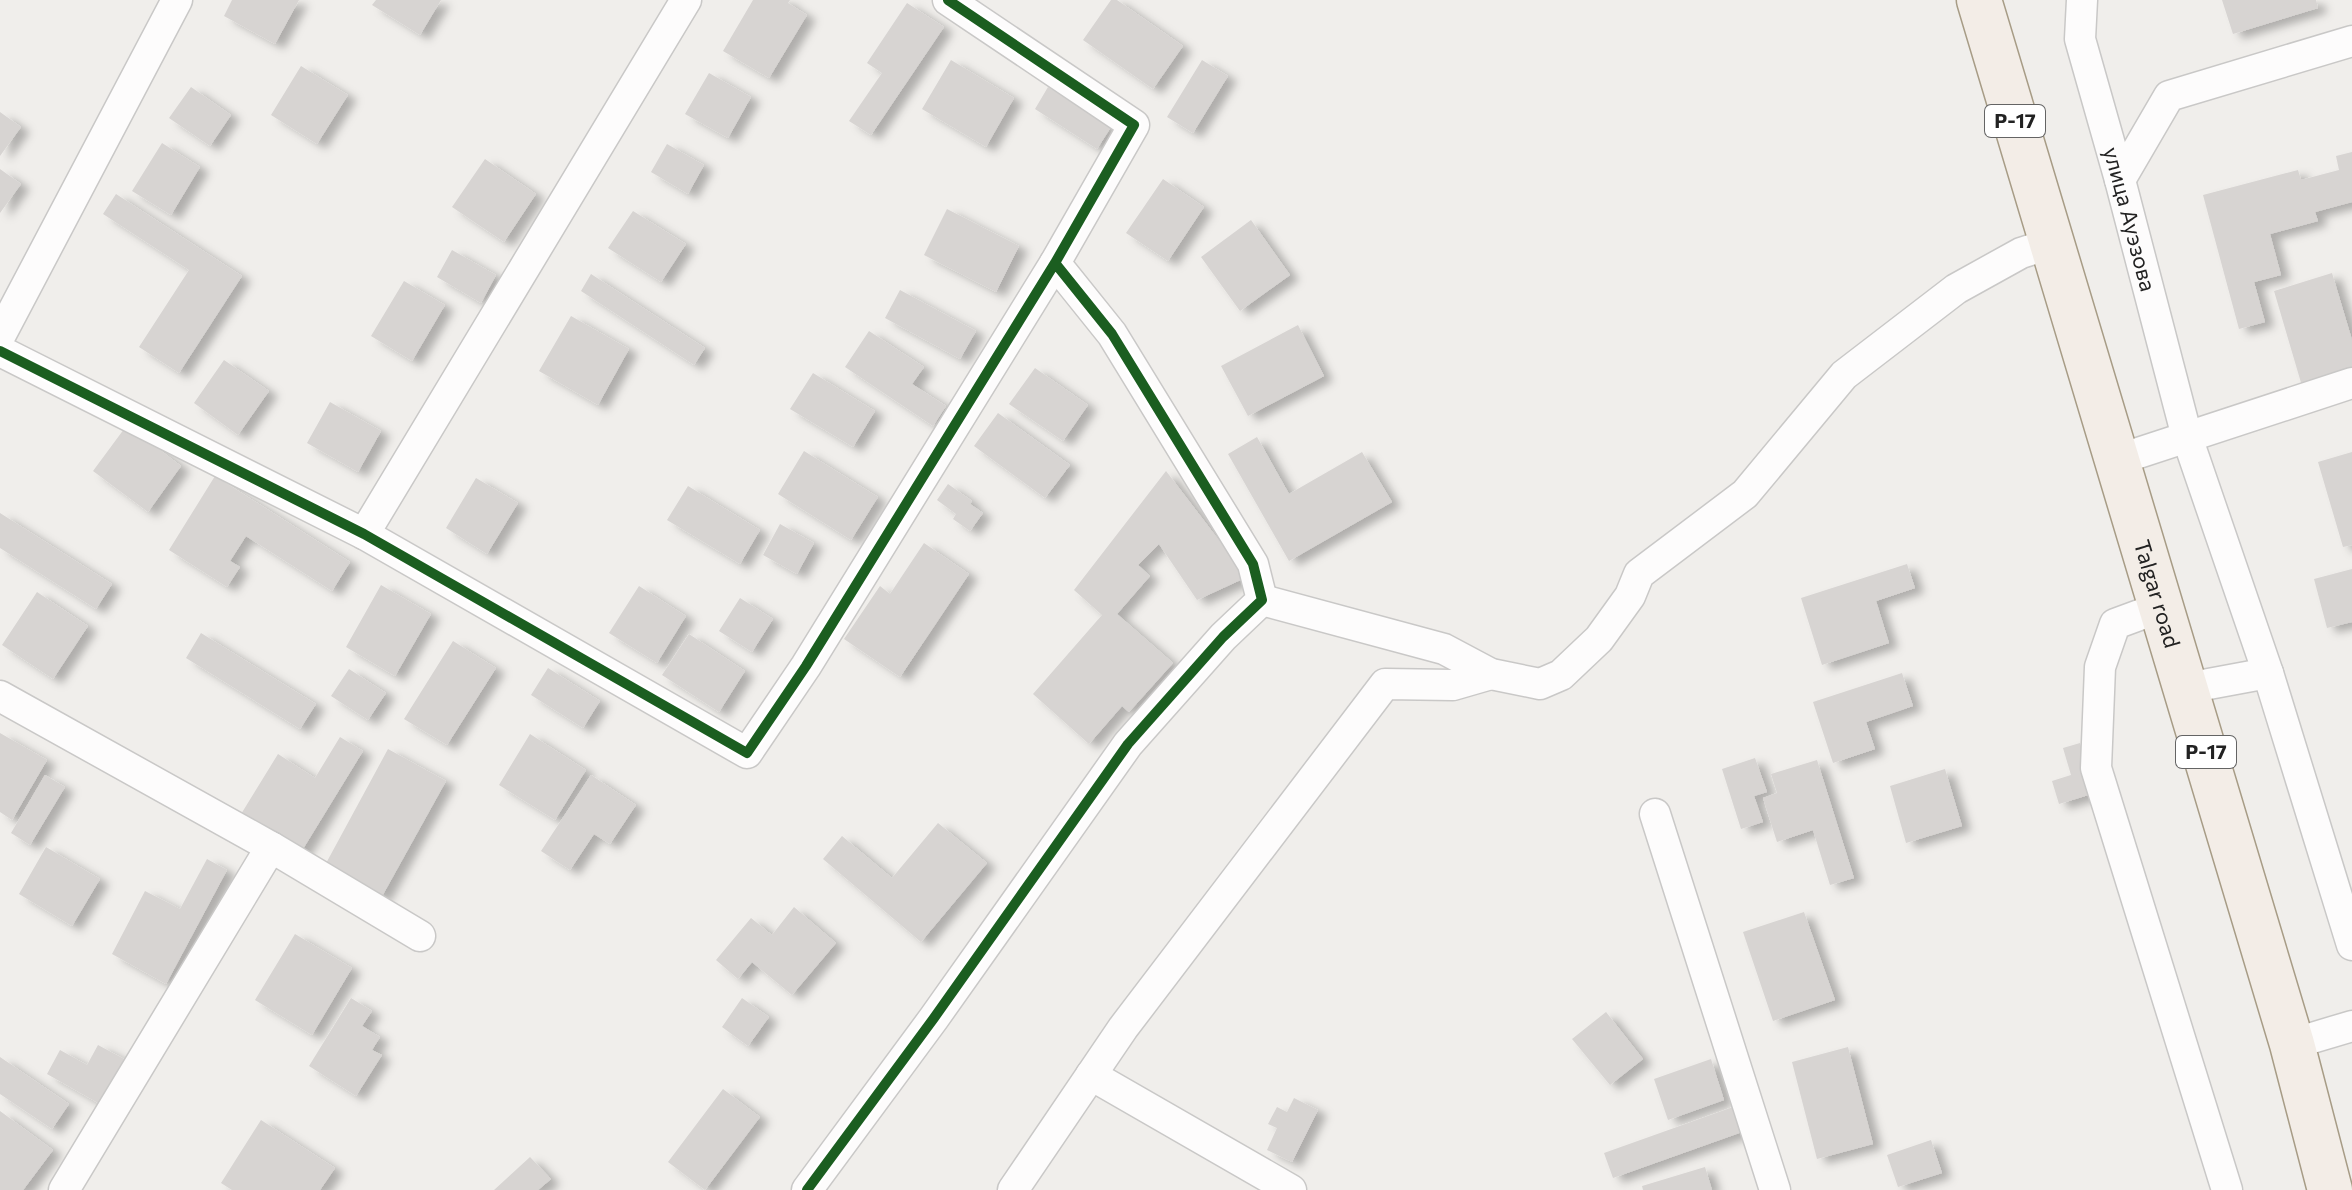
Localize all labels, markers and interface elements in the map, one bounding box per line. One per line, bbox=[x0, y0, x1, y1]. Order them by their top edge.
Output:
road number: P-17 bbox=[1985, 105, 2045, 137]
street label: улица Ауэзова bbox=[2098, 144, 2162, 294]
street label: Talgar road bbox=[2129, 536, 2186, 651]
road number: P-17 bbox=[2176, 736, 2236, 768]

